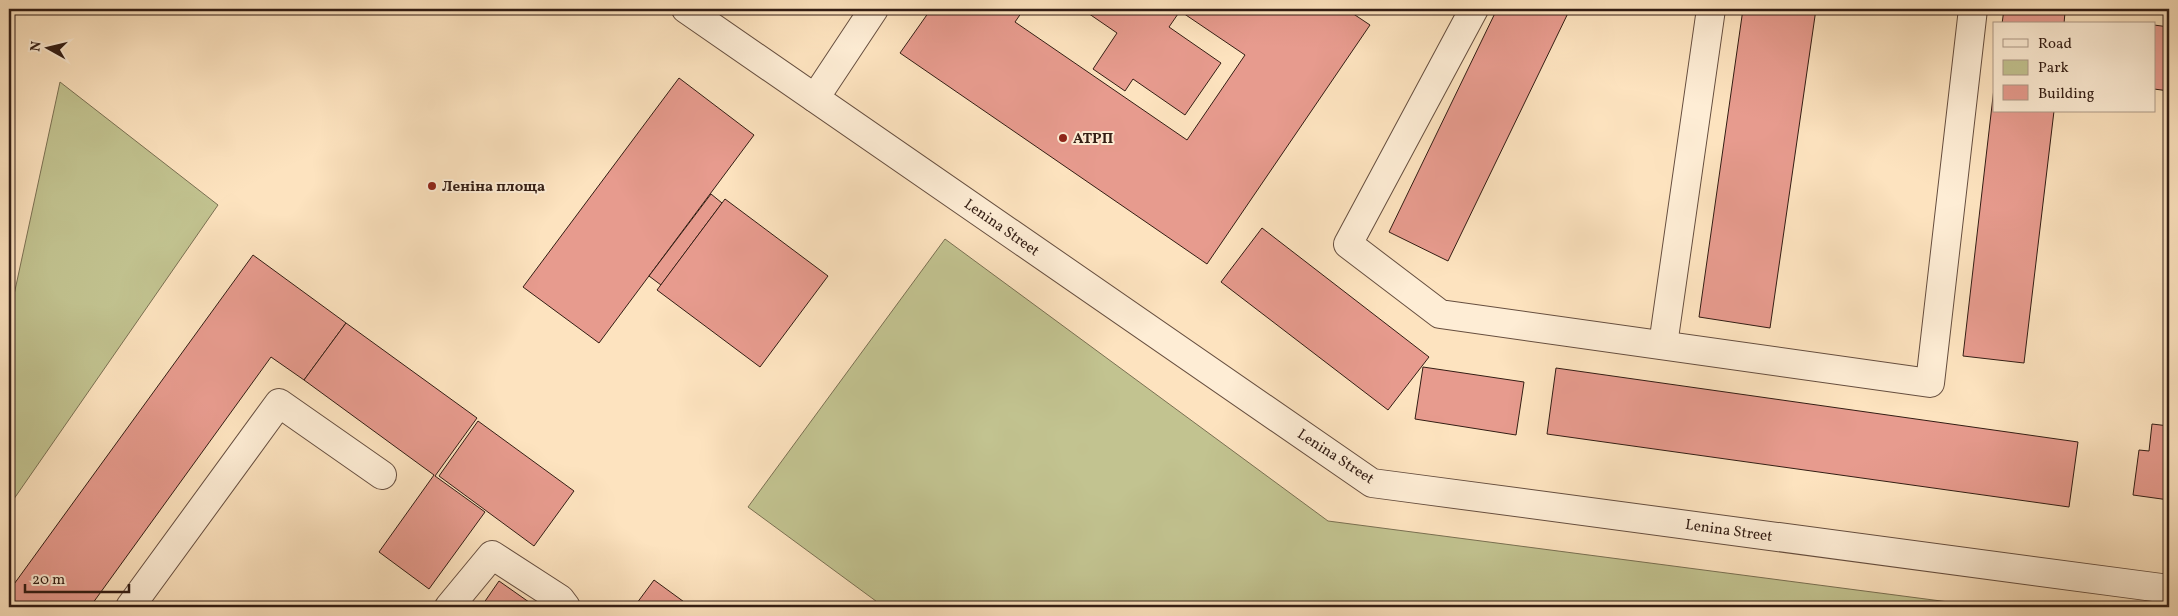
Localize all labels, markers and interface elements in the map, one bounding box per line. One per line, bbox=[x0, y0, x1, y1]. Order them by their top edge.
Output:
north arrow bbox=[22, 22, 72, 72]
legend bbox=[1993, 22, 2156, 112]
text: Road bbox=[2038, 34, 2072, 55]
text: N bbox=[26, 40, 47, 53]
text: Park bbox=[2038, 58, 2069, 79]
text: Building bbox=[2038, 84, 2095, 105]
place label: АТРП bbox=[1073, 129, 1113, 150]
marker: АТРП bbox=[1057, 132, 1069, 144]
place label: Леніна площа bbox=[442, 177, 545, 198]
marker: Леніна площа bbox=[426, 180, 438, 192]
street label: Lenina Street bbox=[959, 194, 1043, 262]
street label: Lenina Street bbox=[1293, 425, 1378, 490]
street label: Lenina Street bbox=[1684, 515, 1774, 548]
scale bar bbox=[25, 561, 129, 593]
text: 20 m bbox=[32, 570, 65, 591]

